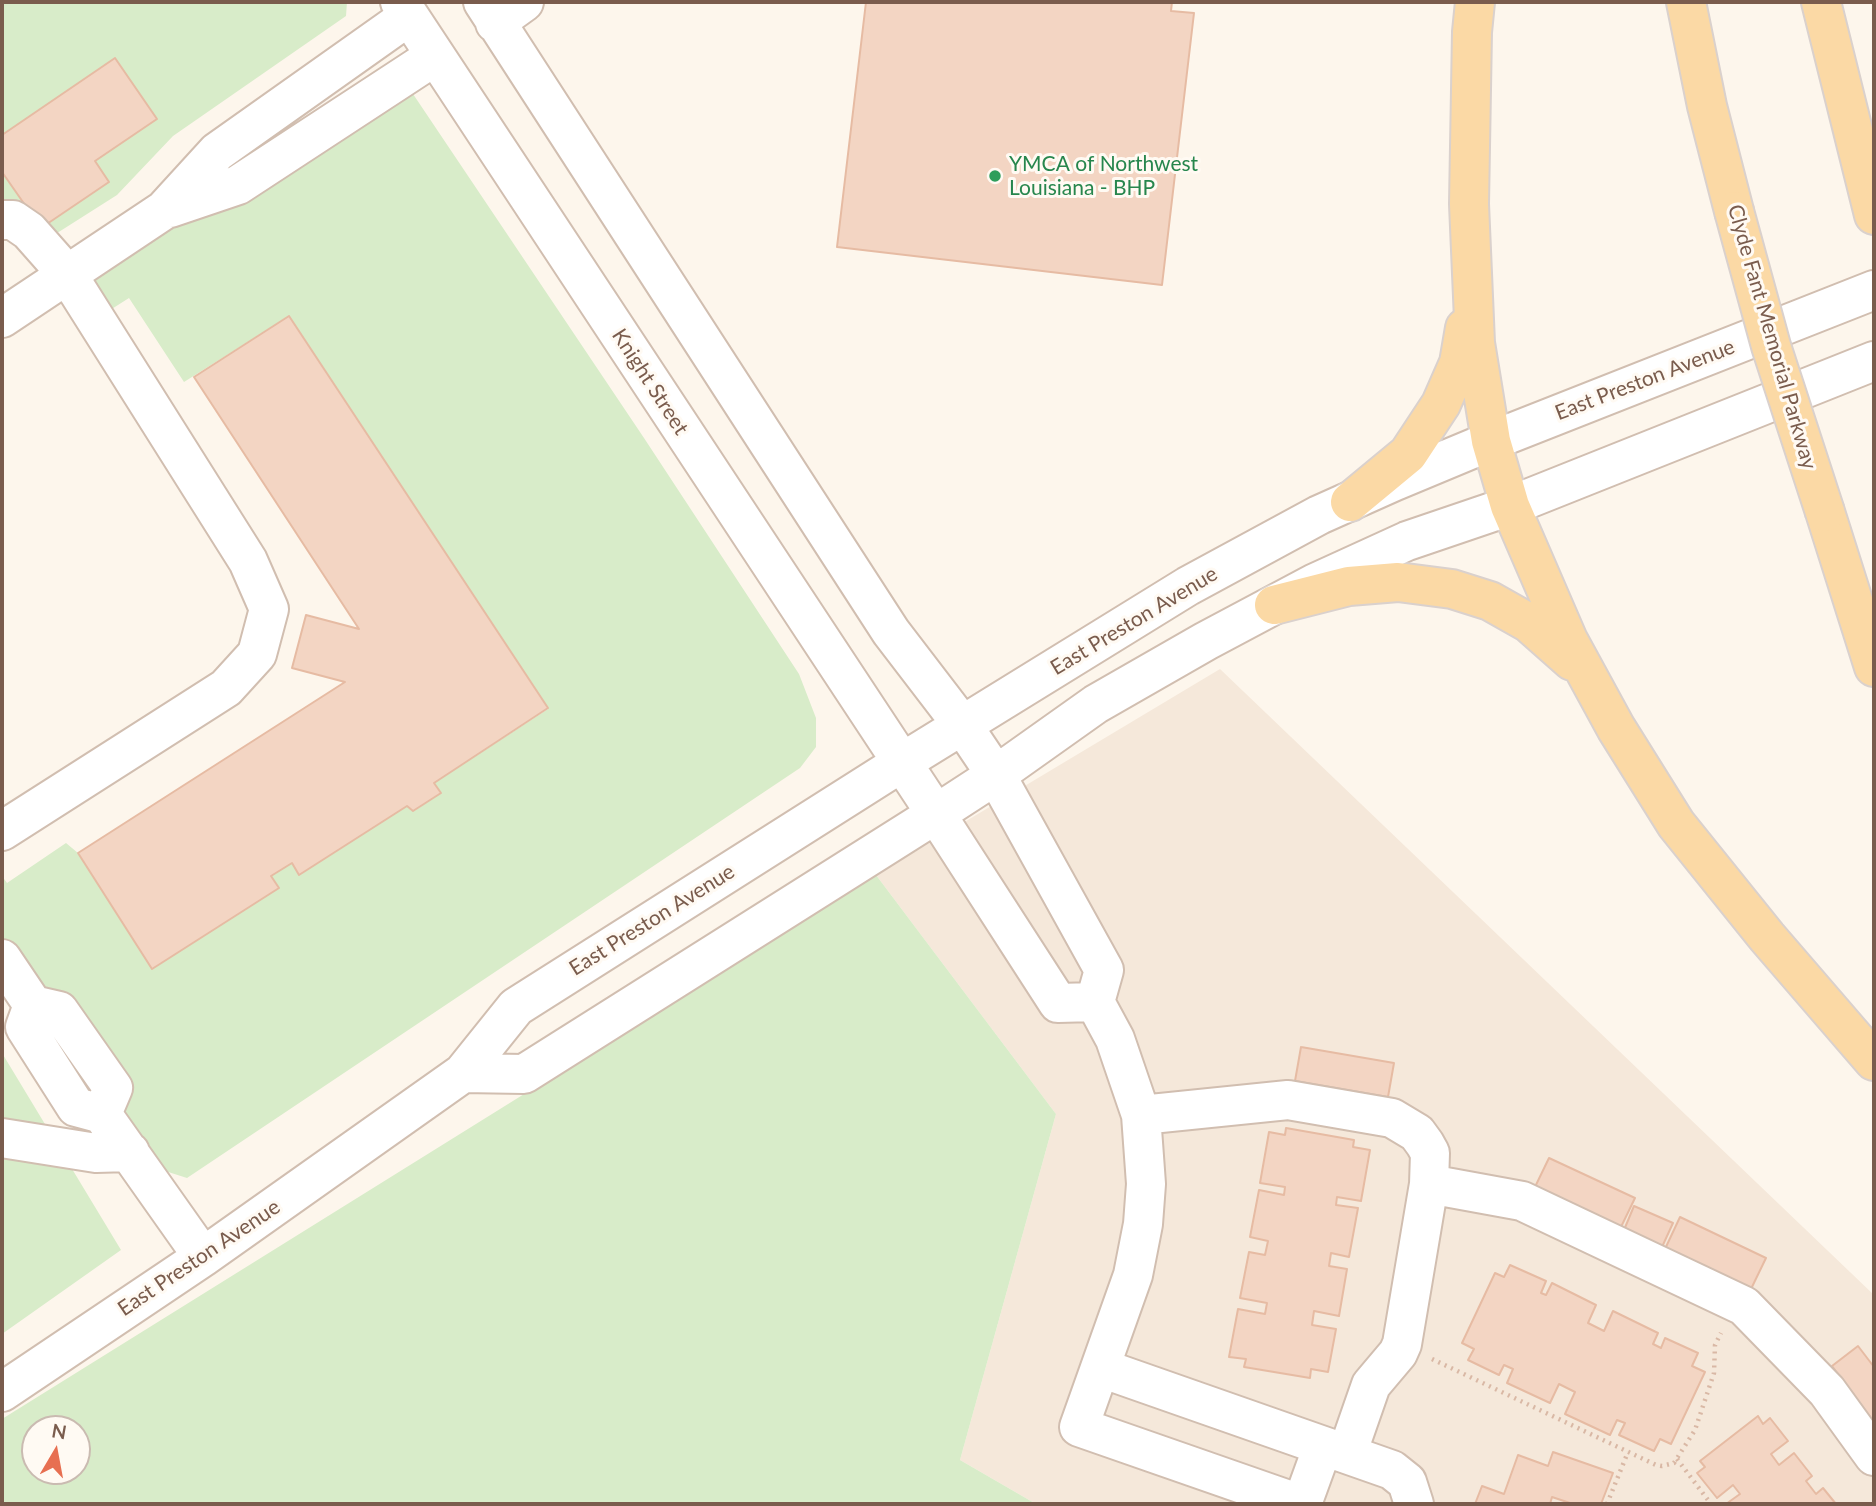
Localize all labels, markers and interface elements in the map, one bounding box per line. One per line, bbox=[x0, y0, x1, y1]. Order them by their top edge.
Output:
place label: YMCA of Northwest Louisiana - BHP bbox=[1009, 151, 1198, 201]
marker: YMCA of Northwest Louisiana - BHP bbox=[987, 168, 1003, 184]
street label: Clyde Fant Memorial Parkway bbox=[1722, 202, 1822, 472]
street label: Knight Street bbox=[606, 324, 694, 440]
street label: East Preston Avenue bbox=[1552, 334, 1738, 426]
street label: East Preston Avenue bbox=[1046, 561, 1222, 681]
street label: East Preston Avenue bbox=[565, 859, 739, 981]
street label: East Preston Avenue bbox=[113, 1194, 285, 1322]
north arrow bbox=[21, 1415, 91, 1485]
text: N bbox=[50, 1418, 69, 1443]

